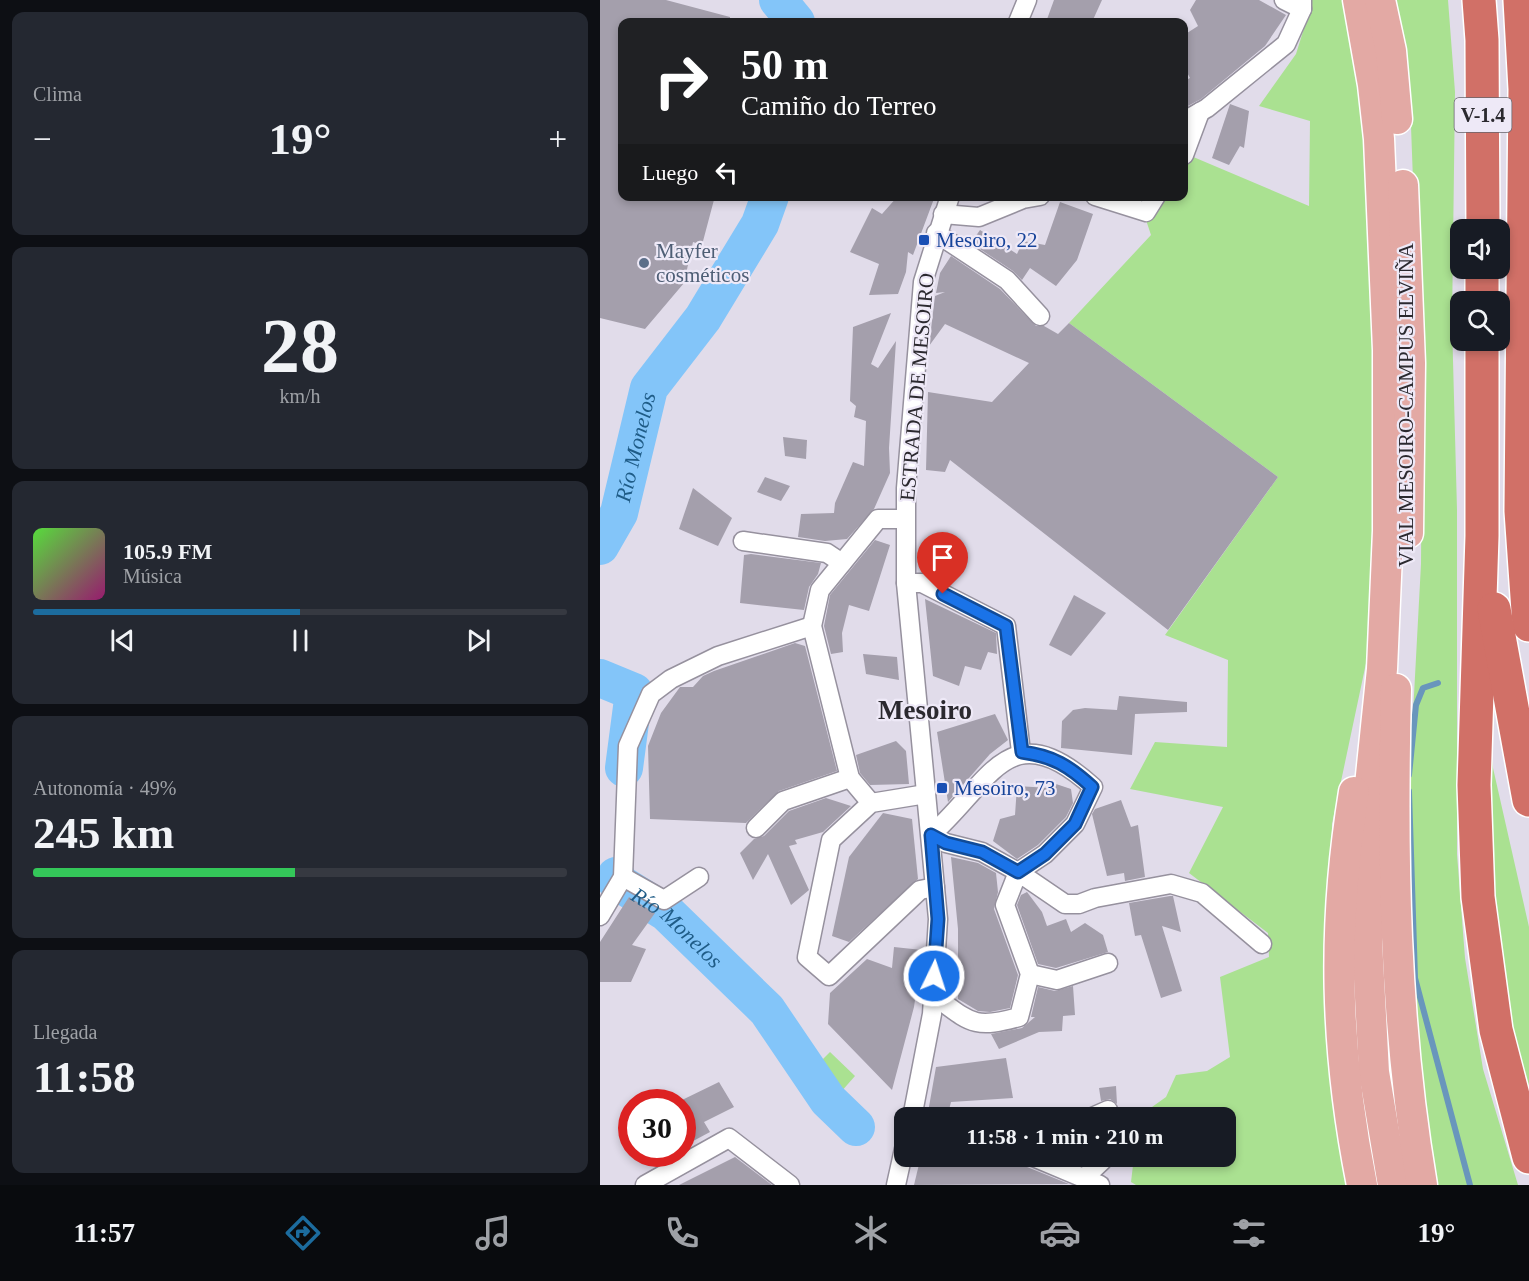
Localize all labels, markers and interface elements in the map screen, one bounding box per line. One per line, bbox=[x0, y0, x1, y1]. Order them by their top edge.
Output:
icon: right bbox=[642, 42, 720, 120]
text: 50 m bbox=[741, 42, 829, 88]
text: Clima bbox=[33, 83, 82, 105]
text: Camiño do Terreo bbox=[741, 91, 937, 121]
road number: V-1.4 bbox=[1454, 98, 1512, 132]
text: 19° bbox=[269, 114, 332, 164]
text: − bbox=[33, 121, 52, 157]
text: + bbox=[548, 121, 567, 157]
icon: left bbox=[710, 156, 743, 189]
text: Luego bbox=[642, 160, 698, 185]
map controls bbox=[1450, 219, 1510, 351]
button: sound bbox=[1450, 219, 1510, 279]
place label: Mesoiro, 22 bbox=[936, 228, 1038, 252]
marker: Mesoiro, 22 bbox=[917, 233, 931, 247]
place label: Mayfer cosméticos bbox=[656, 239, 749, 287]
street label: VIAL MESOIRO-CAMPUS ELVIÑA bbox=[1394, 242, 1418, 567]
marker: Mayfer cosméticos bbox=[637, 256, 651, 270]
street label: ESTRADA DE MESOIRO bbox=[895, 272, 939, 502]
button: search bbox=[1450, 291, 1510, 351]
text: 28 bbox=[261, 302, 339, 389]
text: km/h bbox=[279, 385, 321, 407]
water label: Río Monelos bbox=[609, 390, 660, 505]
pin bbox=[917, 532, 968, 594]
text: 105.9 FM bbox=[123, 539, 212, 564]
icon: arrive bbox=[926, 541, 959, 574]
text: Música bbox=[123, 565, 182, 587]
icon: previous bbox=[106, 624, 139, 657]
icon: pause bbox=[284, 624, 317, 657]
icon: next bbox=[462, 624, 495, 657]
district label: Mesoiro bbox=[878, 695, 972, 725]
place label: Mesoiro, 73 bbox=[954, 776, 1056, 800]
text: Autonomía · 49% bbox=[33, 777, 176, 799]
marker: Mesoiro, 73 bbox=[935, 781, 949, 795]
text: 245 km bbox=[33, 808, 174, 858]
water label: Río Monelos bbox=[626, 881, 728, 973]
position arrow bbox=[902, 944, 966, 1008]
text: Llegada bbox=[33, 1021, 97, 1043]
text: 11:58 bbox=[33, 1052, 136, 1102]
speed limit sign: 30 bbox=[618, 1089, 696, 1167]
text: 11:58 · 1 min · 210 m bbox=[967, 1124, 1163, 1149]
icon: directions bbox=[282, 1212, 324, 1254]
icon: music bbox=[472, 1212, 514, 1254]
icon: phone bbox=[661, 1212, 703, 1254]
icon: climate bbox=[850, 1212, 892, 1254]
icon: car bbox=[1039, 1212, 1081, 1254]
icon: filters bbox=[1228, 1212, 1270, 1254]
text: 11:57 bbox=[74, 1218, 135, 1248]
text: 19° bbox=[1418, 1218, 1455, 1248]

